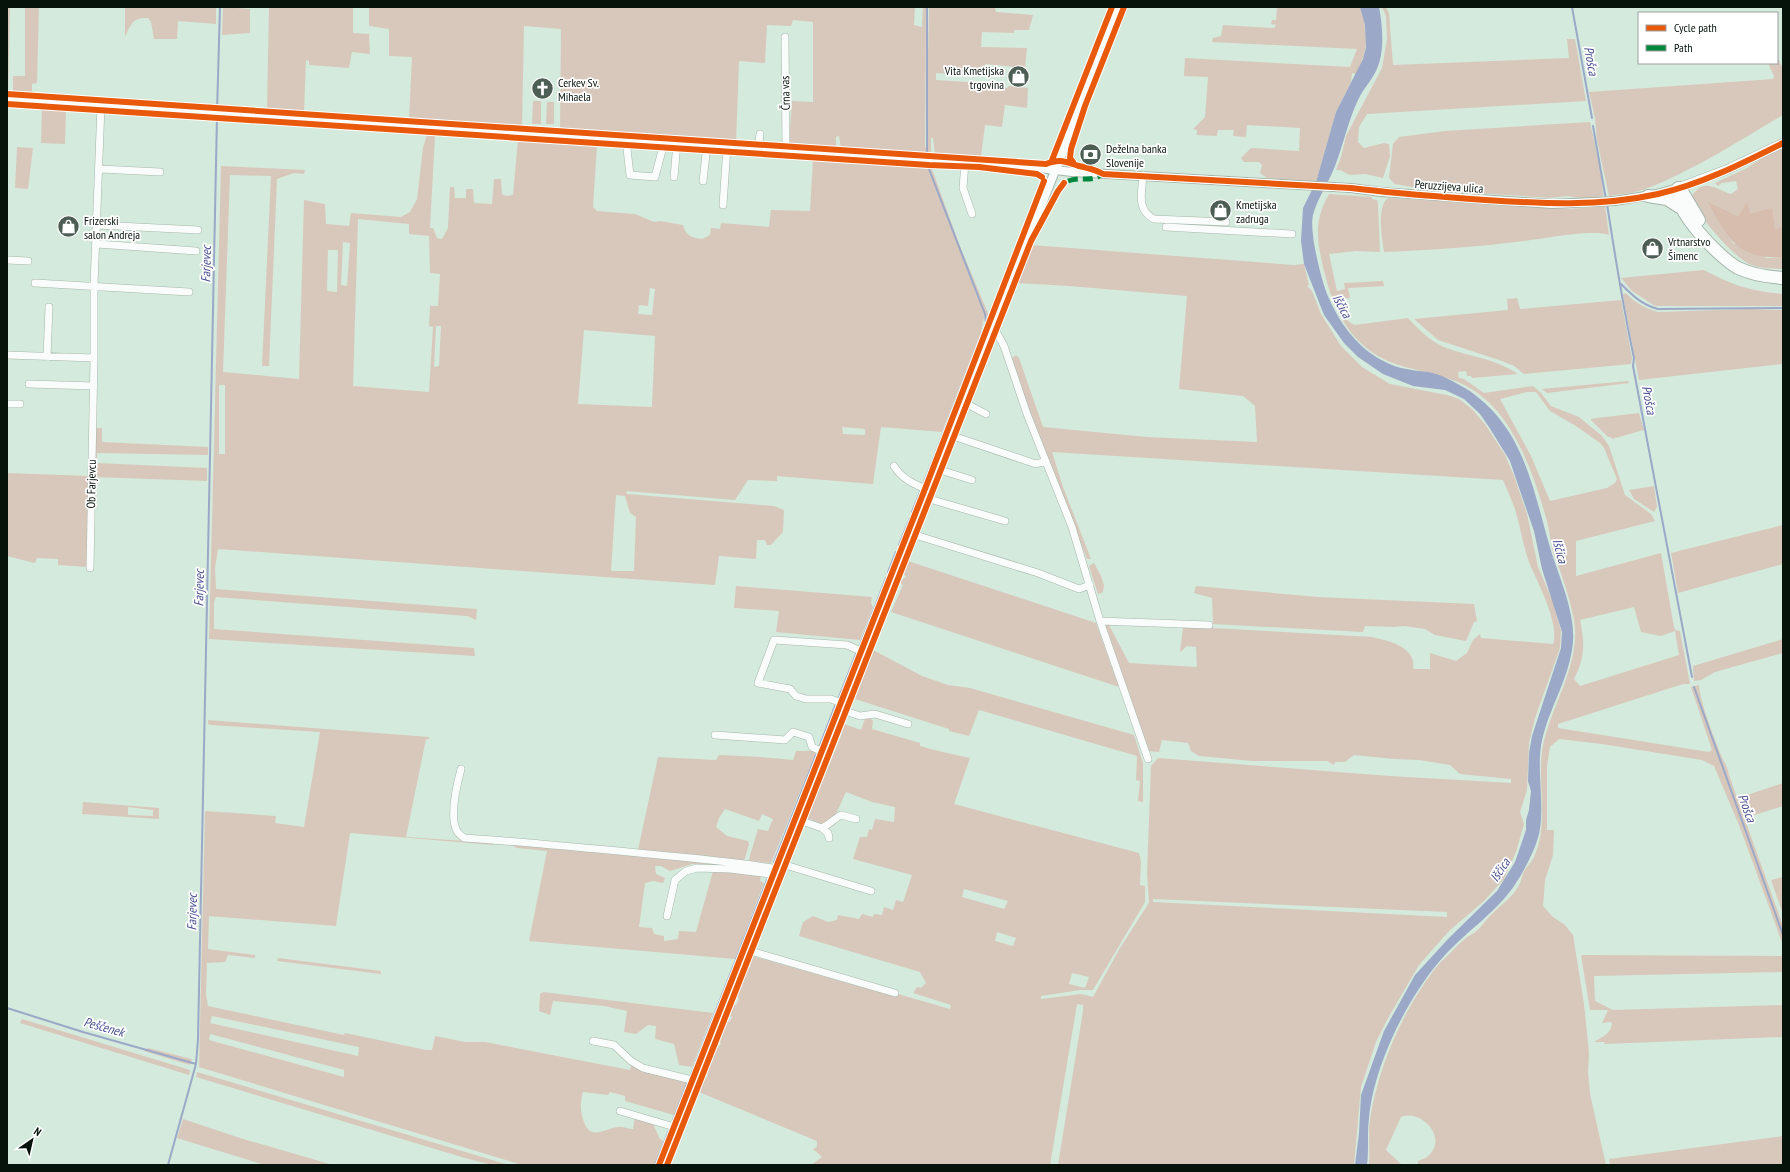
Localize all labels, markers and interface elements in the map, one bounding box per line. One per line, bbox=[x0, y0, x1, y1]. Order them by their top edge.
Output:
legend bbox=[1638, 12, 1778, 64]
text: Cycle path bbox=[1674, 20, 1717, 35]
text: Path bbox=[1674, 40, 1692, 55]
water label: Prošca bbox=[1580, 45, 1602, 77]
place label: Vita Kmetijska trgovina bbox=[944, 63, 1004, 92]
shop icon: Vita Kmetijska trgovina bbox=[1006, 64, 1032, 90]
place label: Cerkev Sv. Mihaela bbox=[558, 75, 599, 104]
church icon: Cerkev Sv. Mihaela bbox=[530, 76, 556, 102]
street label: Črna vas bbox=[777, 76, 793, 110]
place label: Deželna banka Slovenije bbox=[1106, 141, 1167, 170]
bank icon: Deželna banka Slovenije bbox=[1078, 142, 1104, 168]
street label: Peruzzijeva ulica bbox=[1414, 176, 1484, 196]
place label: Kmetijska zadruga bbox=[1236, 197, 1277, 226]
shop icon: Kmetijska zadruga bbox=[1207, 198, 1233, 224]
place label: Frizerski salon Andreja bbox=[84, 213, 140, 242]
shop icon: Frizerski salon Andreja bbox=[56, 214, 82, 240]
place label: Vrtnarstvo Šimenc bbox=[1667, 234, 1710, 263]
shop icon: Vrtnarstvo Šimenc bbox=[1639, 235, 1665, 261]
water label: Farjevec bbox=[197, 244, 215, 283]
water label: Iščica bbox=[1329, 291, 1356, 322]
water label: Prošca bbox=[1638, 384, 1660, 417]
street label: Ob Farjevcu bbox=[83, 459, 99, 509]
water label: Iščica bbox=[1549, 537, 1572, 566]
water label: Farjevec bbox=[190, 568, 208, 607]
water label: Prošca bbox=[1734, 792, 1760, 825]
water label: Iščica bbox=[1486, 854, 1514, 885]
water label: Farjevec bbox=[183, 892, 201, 931]
water label: Peščenek bbox=[82, 1013, 128, 1041]
north arrow bbox=[12, 1120, 52, 1160]
text: N bbox=[31, 1124, 44, 1139]

